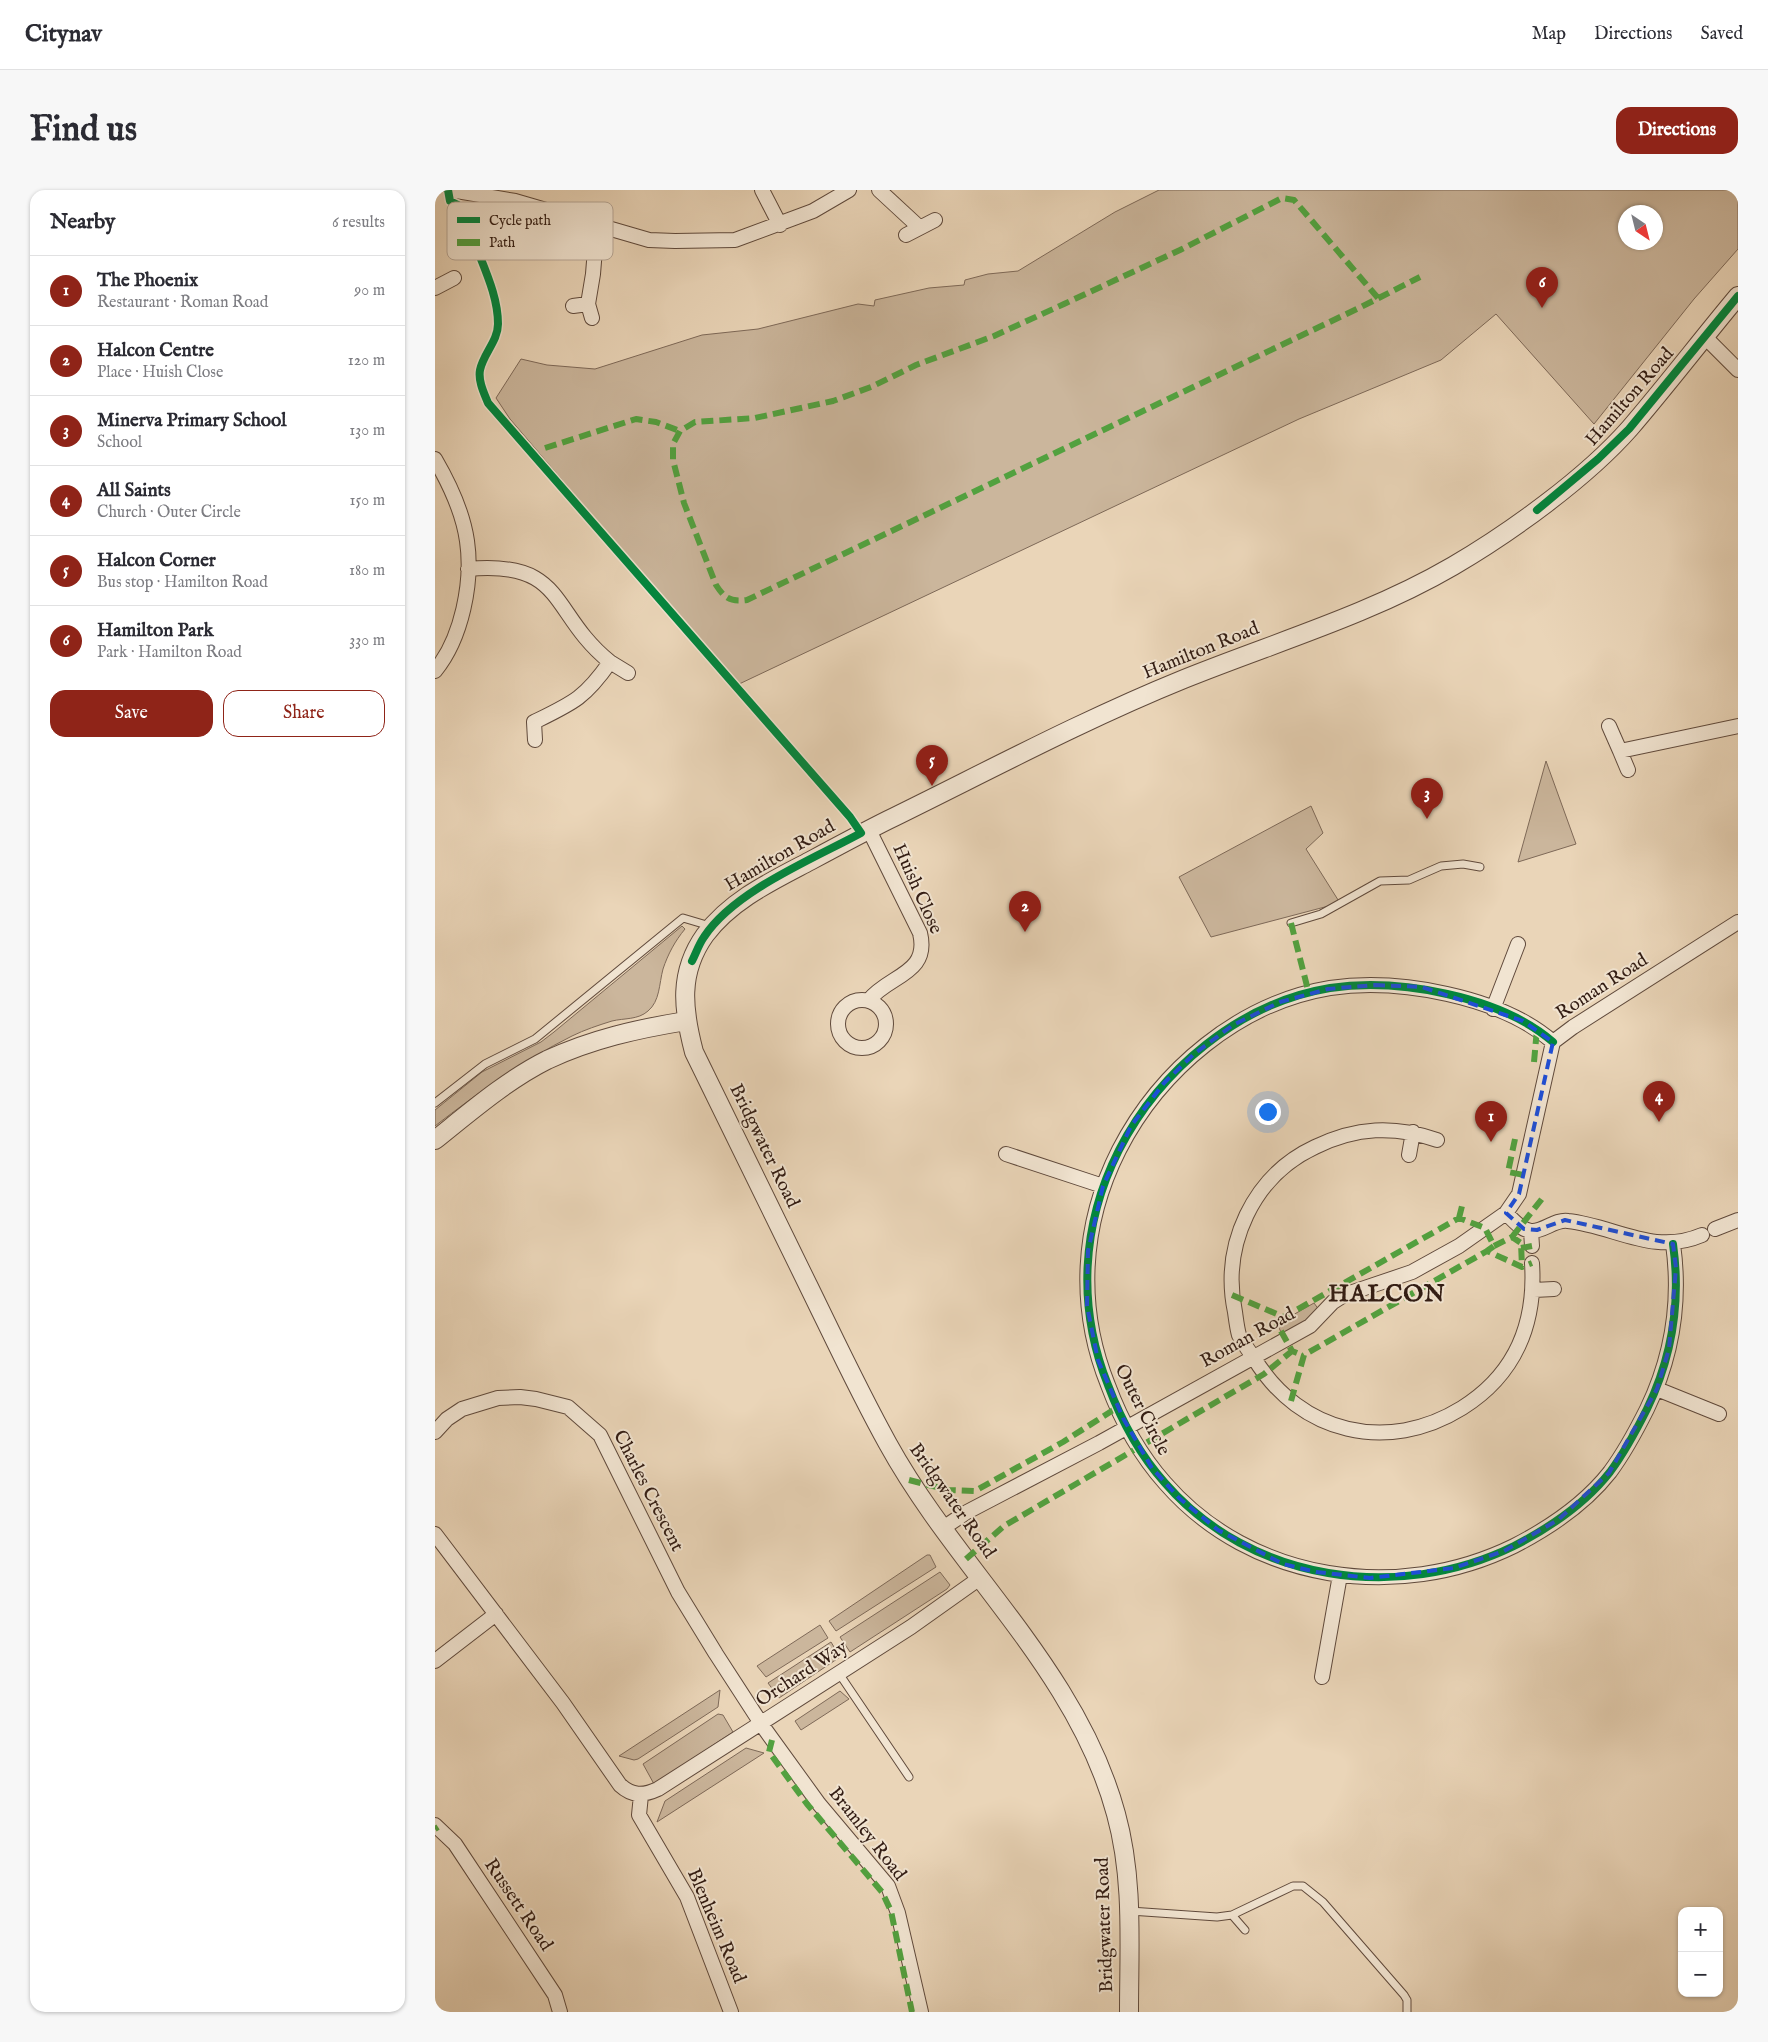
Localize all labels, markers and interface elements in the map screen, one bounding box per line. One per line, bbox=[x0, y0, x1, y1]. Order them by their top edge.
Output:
text: Citynav bbox=[25, 19, 102, 50]
text: Map bbox=[1532, 23, 1566, 46]
text: Directions bbox=[1594, 23, 1672, 46]
text: Saved bbox=[1700, 23, 1743, 46]
button: Directions bbox=[1616, 107, 1738, 154]
text: Find us bbox=[30, 108, 137, 153]
legend bbox=[447, 202, 613, 260]
north arrow bbox=[1618, 205, 1663, 250]
text: Nearby bbox=[50, 209, 115, 236]
text: Cycle path bbox=[489, 212, 551, 230]
text: 6 results bbox=[332, 213, 385, 233]
text: Path bbox=[489, 234, 516, 252]
pin: 6 bbox=[1526, 267, 1558, 308]
text: The Phoenix bbox=[97, 269, 198, 293]
text: 1 bbox=[63, 281, 69, 301]
text: 90 m bbox=[354, 281, 385, 301]
text: Restaurant · Roman Road bbox=[97, 293, 268, 313]
text: Halcon Centre bbox=[97, 339, 214, 363]
street label: Hamilton Road bbox=[1580, 342, 1680, 451]
text: 2 bbox=[62, 351, 70, 371]
text: 120 m bbox=[348, 351, 385, 371]
text: Place · Huish Close bbox=[97, 363, 223, 383]
text: Minerva Primary School bbox=[97, 409, 286, 433]
text: 3 bbox=[63, 421, 69, 441]
text: 130 m bbox=[349, 421, 385, 441]
text: School bbox=[97, 433, 142, 453]
text: All Saints bbox=[97, 479, 171, 503]
text: 4 bbox=[62, 491, 70, 511]
text: 150 m bbox=[350, 491, 385, 511]
text: Church · Outer Circle bbox=[97, 503, 241, 523]
text: Halcon Corner bbox=[97, 549, 216, 573]
text: 5 bbox=[63, 561, 69, 581]
text: 180 m bbox=[349, 561, 385, 581]
text: Bus stop · Hamilton Road bbox=[97, 573, 268, 593]
street label: Hamilton Road bbox=[1139, 616, 1263, 685]
text: Hamilton Park bbox=[97, 619, 214, 643]
text: 6 bbox=[63, 631, 69, 651]
text: 330 m bbox=[349, 631, 385, 651]
text: Park · Hamilton Road bbox=[97, 643, 242, 663]
button: Save bbox=[50, 690, 213, 737]
button: Share bbox=[223, 690, 385, 737]
pin: 5 bbox=[916, 745, 948, 786]
pin: 3 bbox=[1411, 778, 1443, 819]
street label: Hamilton Road bbox=[721, 814, 840, 897]
street label: Huish Close bbox=[886, 840, 948, 938]
pin: 2 bbox=[1009, 891, 1041, 932]
street label: Roman Road bbox=[1552, 948, 1653, 1026]
street label: Bridgwater Road bbox=[724, 1080, 805, 1213]
pin: 4 bbox=[1643, 1081, 1675, 1122]
your location bbox=[1255, 1099, 1281, 1125]
pin: 1 bbox=[1475, 1101, 1507, 1142]
district label: HALCON bbox=[1328, 1279, 1446, 1310]
street label: Roman Road bbox=[1196, 1302, 1300, 1374]
street label: Outer Circle bbox=[1109, 1360, 1175, 1460]
street label: Charles Crescent bbox=[607, 1426, 689, 1556]
street label: Bridgwater Road bbox=[903, 1439, 1001, 1564]
street label: Orchard Way bbox=[752, 1635, 853, 1713]
street label: Bramley Road bbox=[823, 1782, 912, 1886]
street label: Russett Road bbox=[478, 1854, 558, 1957]
street label: Bridgwater Road bbox=[1091, 1856, 1119, 1993]
street label: Blenheim Road bbox=[681, 1865, 751, 1988]
map controls bbox=[1678, 1907, 1723, 1997]
button: + bbox=[1678, 1907, 1723, 1952]
button: − bbox=[1678, 1952, 1723, 1997]

